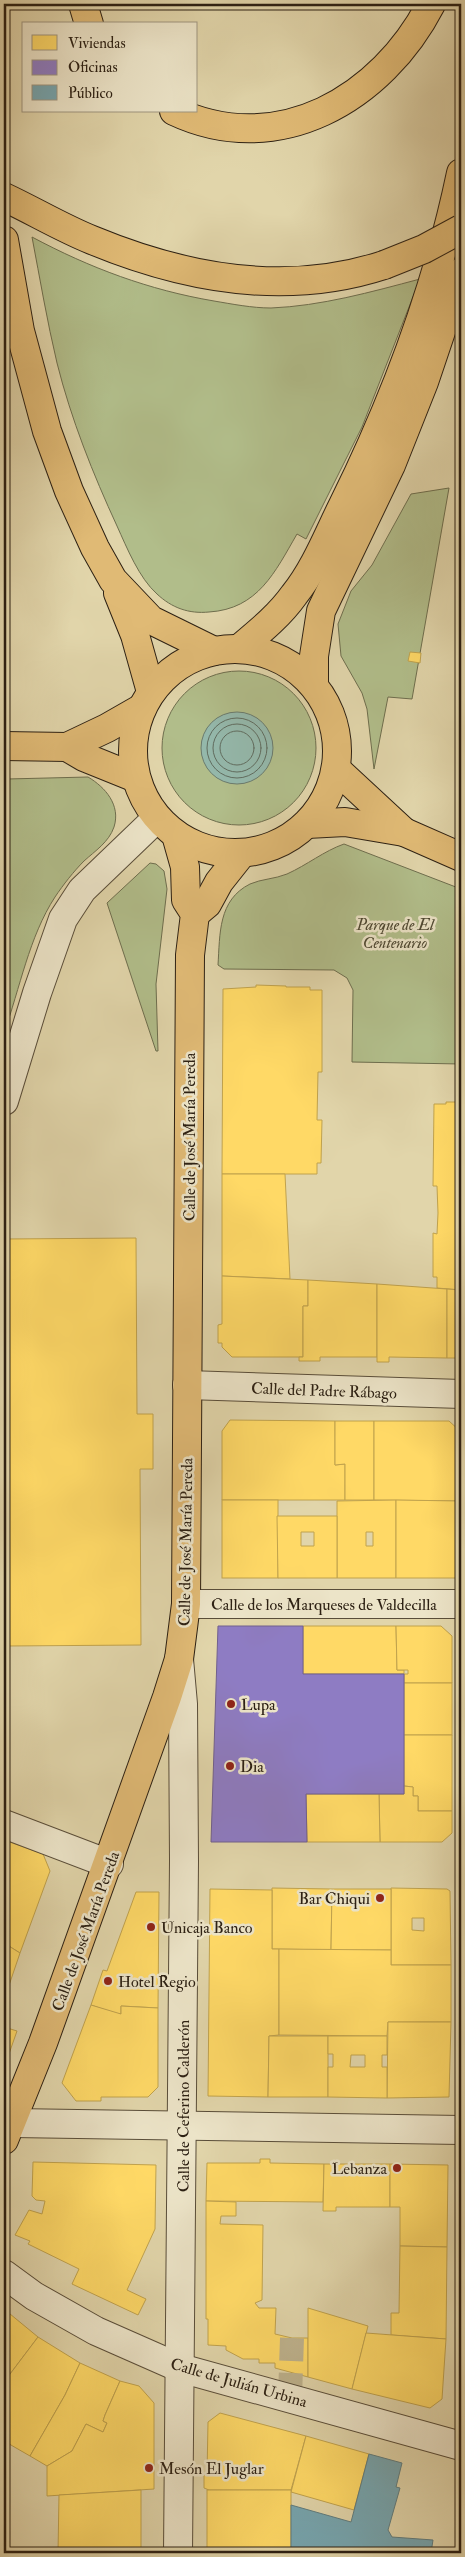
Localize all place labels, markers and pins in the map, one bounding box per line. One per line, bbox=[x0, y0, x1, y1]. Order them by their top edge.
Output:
place label: Lupa bbox=[241, 1695, 276, 1716]
marker: Lupa bbox=[225, 1698, 237, 1710]
place label: Dia bbox=[240, 1757, 264, 1777]
marker: Dia bbox=[224, 1760, 236, 1772]
place label: Bar Chiqui bbox=[298, 1889, 370, 1909]
marker: Bar Chiqui bbox=[374, 1892, 386, 1904]
place label: Unicaja Banco bbox=[161, 1918, 253, 1938]
marker: Unicaja Banco bbox=[145, 1921, 157, 1933]
place label: Hotel Regio bbox=[118, 1972, 196, 1992]
marker: Hotel Regio bbox=[102, 1975, 114, 1987]
place label: Lebanza bbox=[332, 2159, 387, 2179]
marker: Lebanza bbox=[391, 2162, 403, 2174]
place label: Mesón El Juglar bbox=[159, 2459, 264, 2480]
marker: Mesón El Juglar bbox=[143, 2462, 155, 2474]

